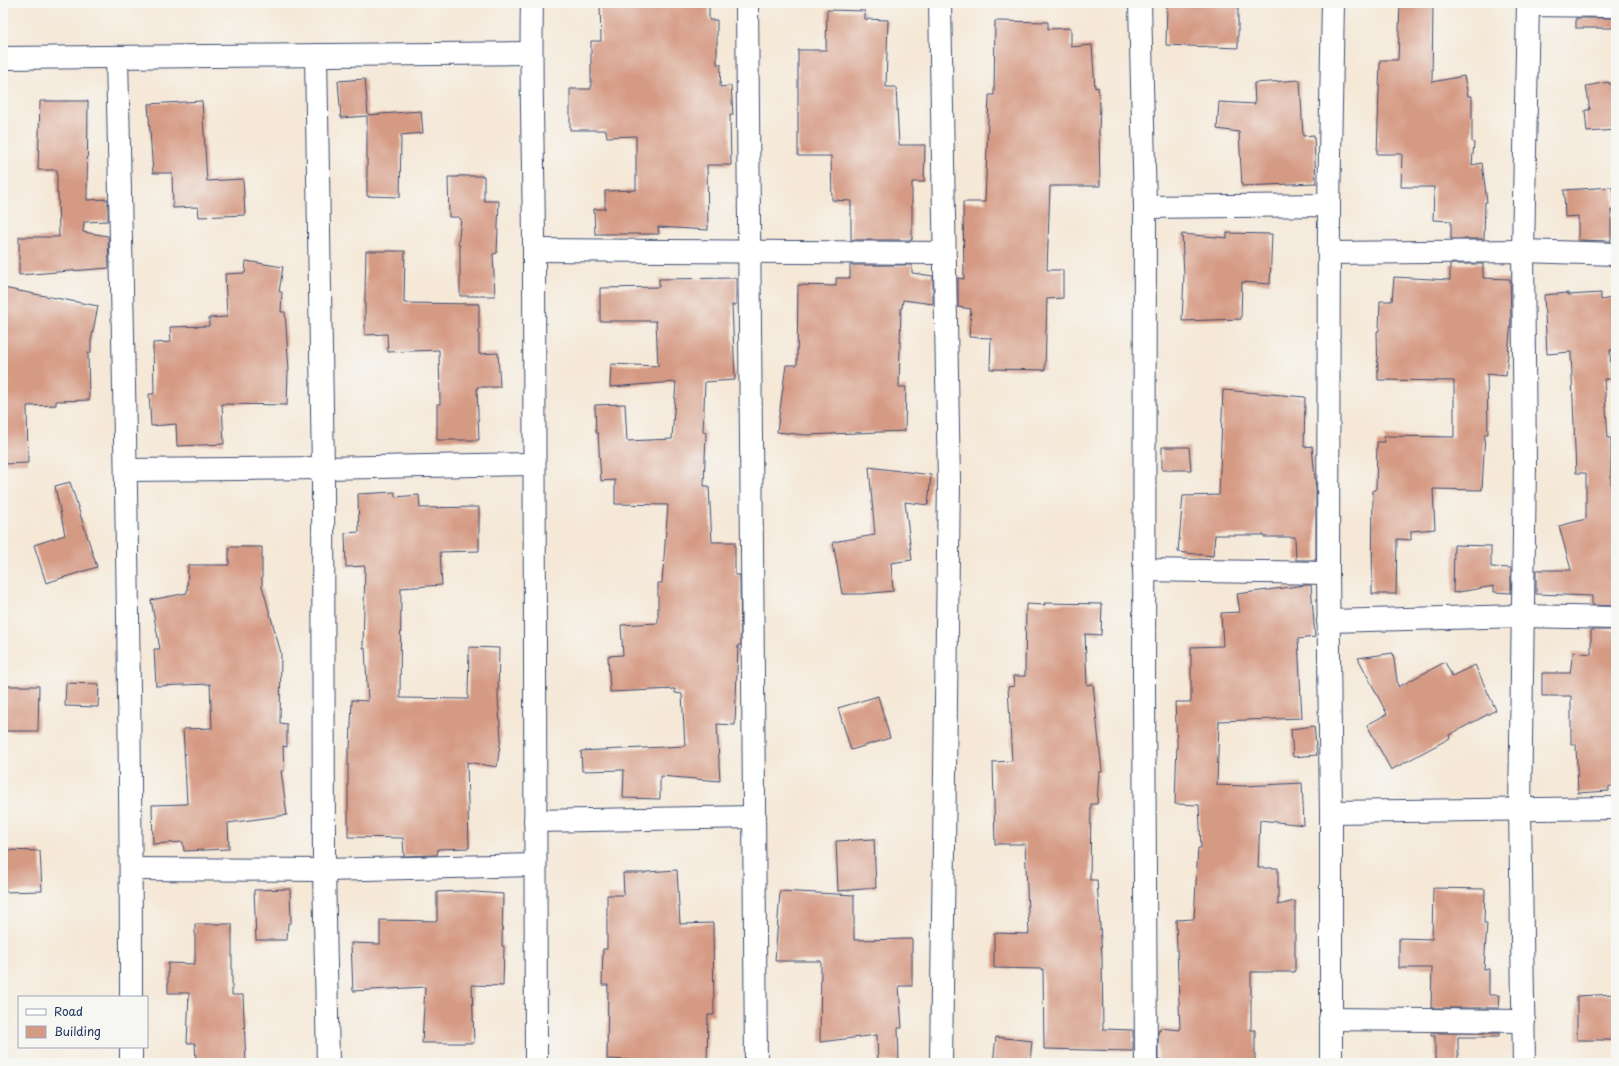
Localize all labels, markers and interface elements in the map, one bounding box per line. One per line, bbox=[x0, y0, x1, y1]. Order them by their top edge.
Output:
legend bbox=[18, 996, 148, 1048]
text: Road bbox=[54, 1002, 83, 1020]
text: Building bbox=[54, 1022, 101, 1040]

